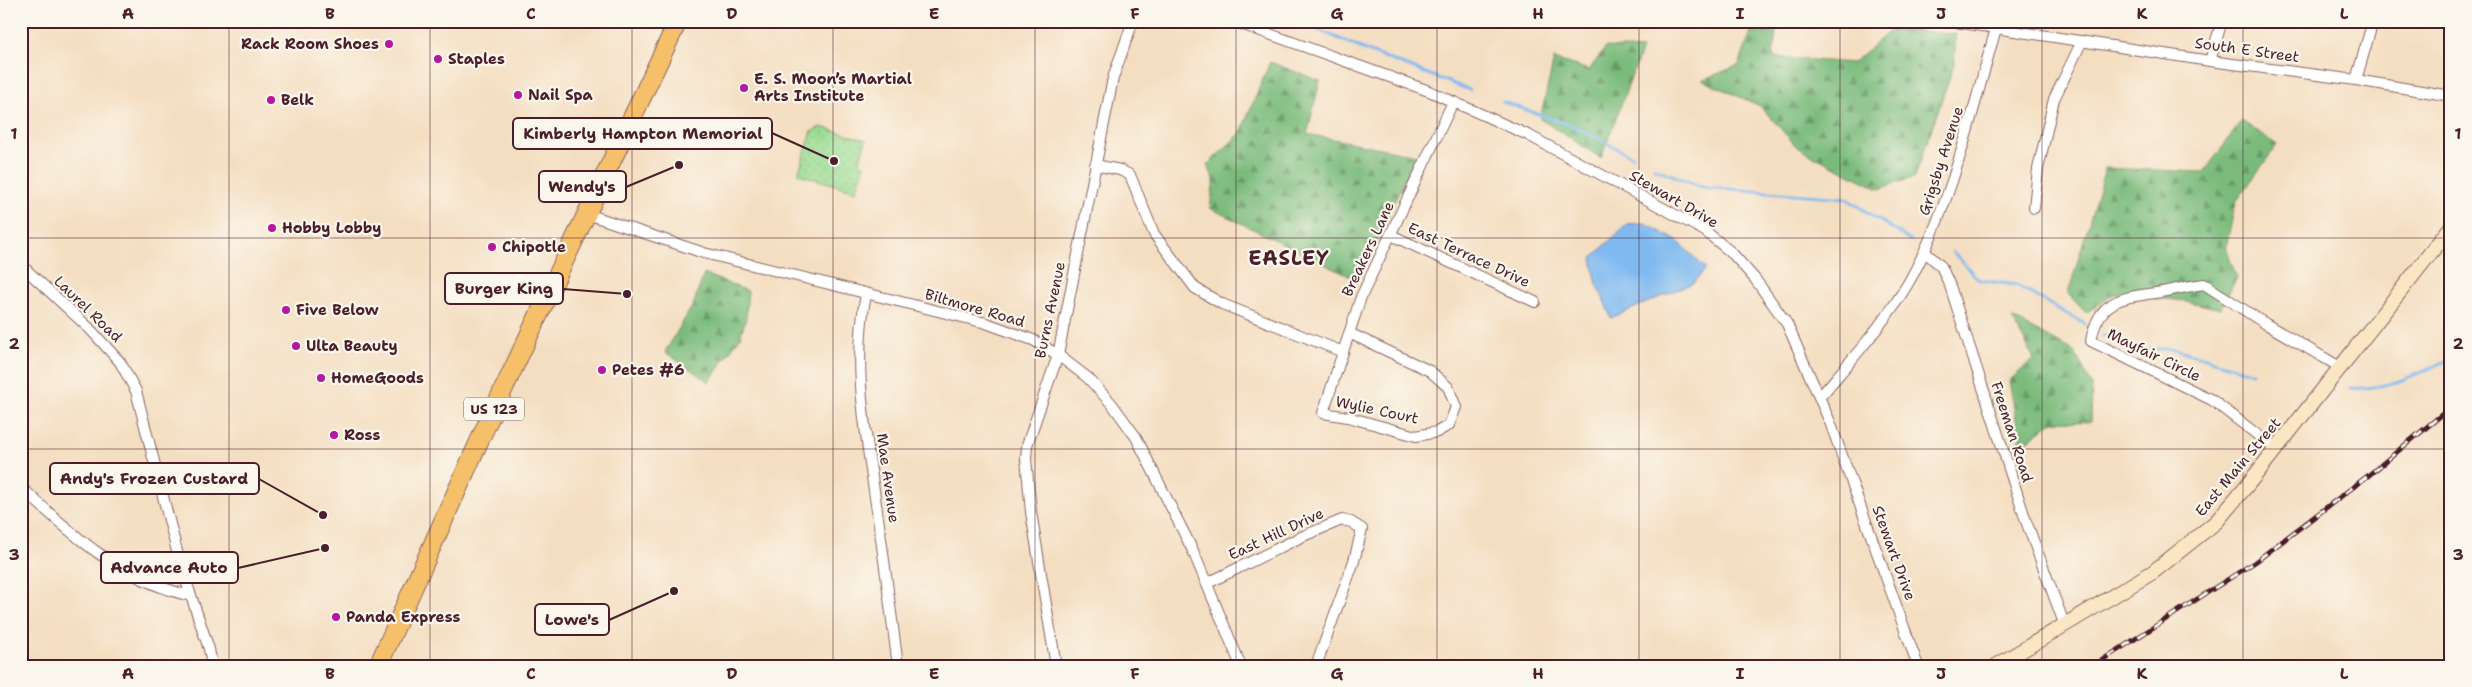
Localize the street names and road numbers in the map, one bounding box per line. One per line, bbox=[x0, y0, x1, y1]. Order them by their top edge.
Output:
street label: South E Street bbox=[2194, 33, 2300, 67]
street label: Grigsby Avenue bbox=[1914, 104, 1968, 218]
street label: Stewart Drive bbox=[1626, 165, 1722, 233]
street label: Breakers Lane bbox=[1337, 198, 1399, 300]
street label: East Terrace Drive bbox=[1405, 218, 1533, 292]
street label: Burns Avenue bbox=[1030, 260, 1070, 360]
street label: Laurel Road bbox=[50, 271, 127, 347]
street label: Biltmore Road bbox=[923, 284, 1028, 332]
street label: Mayfair Circle bbox=[2104, 324, 2204, 386]
street label: Freeman Road bbox=[1986, 379, 2038, 485]
street label: Wylie Court bbox=[1334, 391, 1420, 429]
road number: US 123 bbox=[464, 398, 524, 420]
street label: East Main Street bbox=[2191, 413, 2285, 521]
street label: Mae Avenue bbox=[872, 432, 904, 524]
street label: East Hill Drive bbox=[1225, 503, 1327, 565]
street label: Stewart Drive bbox=[1868, 503, 1920, 603]

